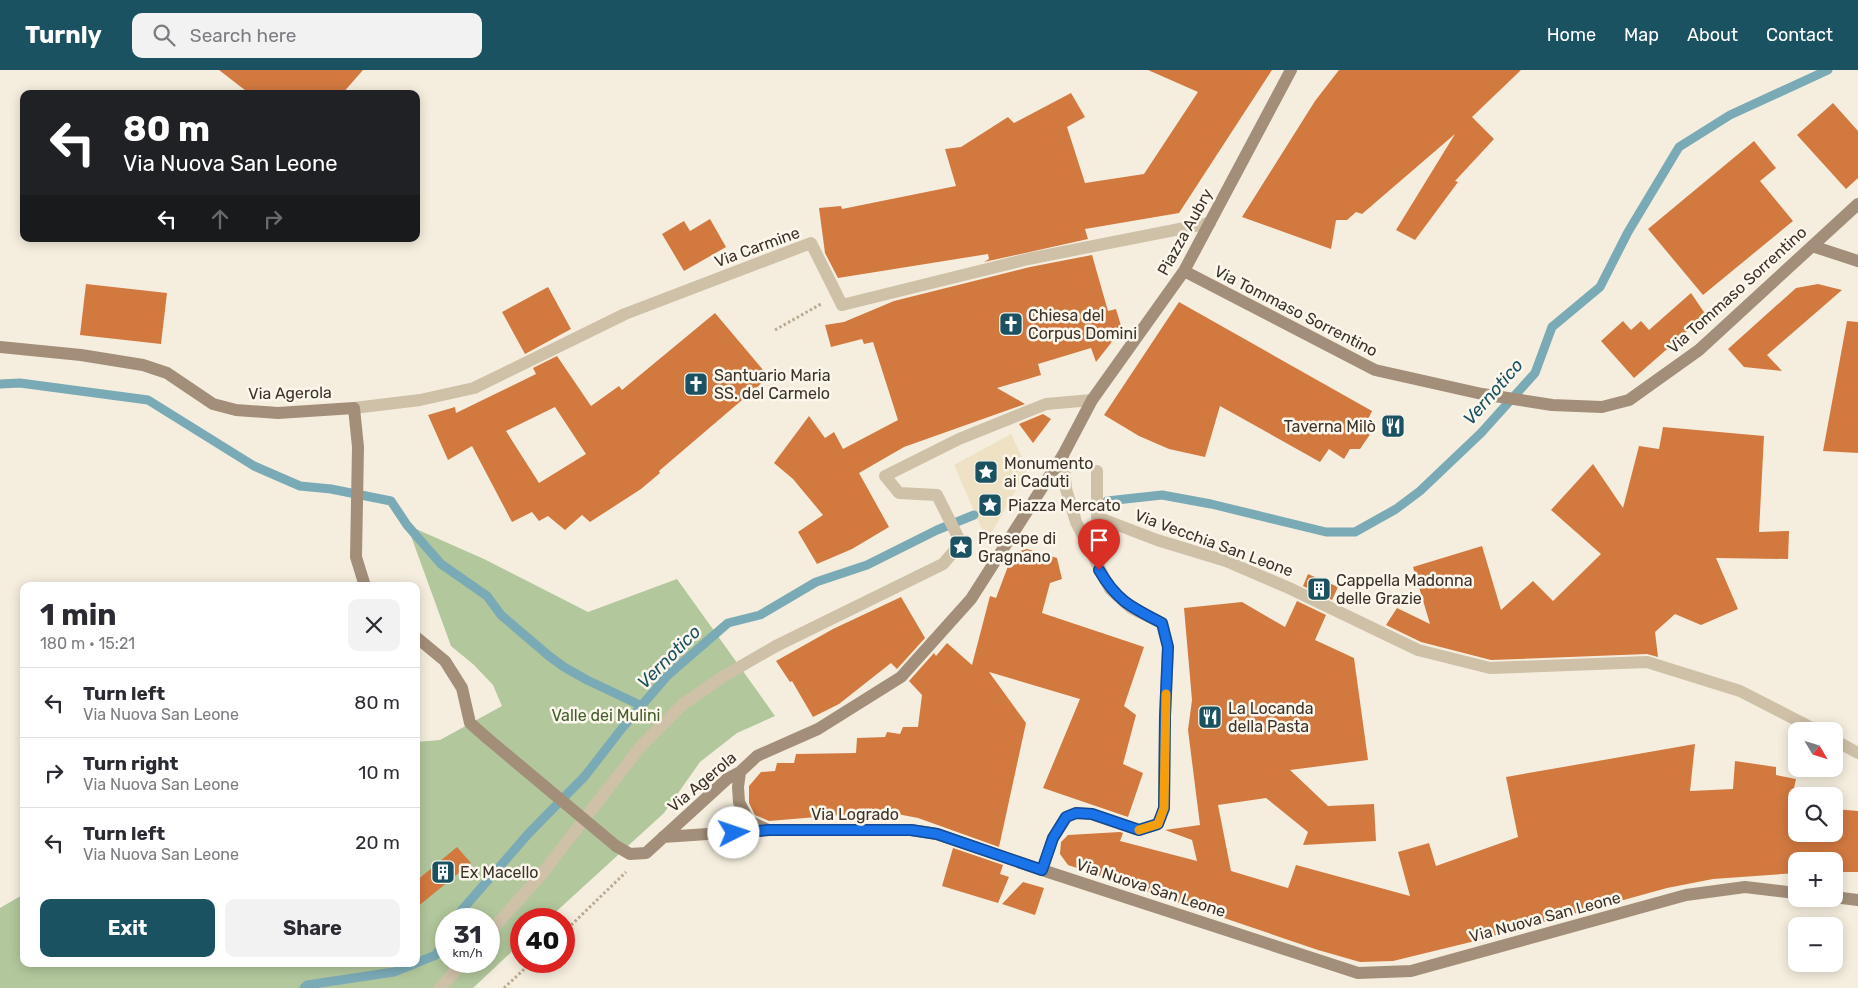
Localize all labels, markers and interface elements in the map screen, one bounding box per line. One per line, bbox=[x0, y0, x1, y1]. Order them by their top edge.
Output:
search box bbox=[132, 13, 482, 58]
text: Turnly bbox=[25, 21, 102, 49]
icon: search bbox=[150, 21, 178, 49]
text: Search here bbox=[190, 24, 296, 47]
text: Home bbox=[1547, 24, 1596, 46]
text: Map bbox=[1624, 24, 1659, 46]
text: About bbox=[1687, 24, 1738, 46]
text: Contact bbox=[1766, 24, 1833, 46]
text: 80 m bbox=[123, 108, 210, 150]
icon: left bbox=[40, 110, 105, 175]
text: Via Nuova San Leone bbox=[123, 150, 338, 177]
street label: Piazza Aubry bbox=[1153, 185, 1217, 279]
icon: left bbox=[153, 205, 181, 233]
icon: ahead bbox=[206, 205, 234, 233]
icon: right bbox=[259, 205, 287, 233]
street label: Via Tommaso Sorrentino bbox=[1663, 222, 1811, 358]
street label: Via Carmine bbox=[712, 223, 802, 271]
street label: Via Tommaso Sorrentino bbox=[1211, 261, 1381, 361]
place label: Chiesa del Corpus Domini bbox=[1028, 306, 1137, 343]
church icon: Chiesa del Corpus Domini bbox=[998, 311, 1024, 337]
water label: Vernotico bbox=[1458, 354, 1528, 430]
place label: Santuario Maria SS. del Carmelo bbox=[714, 366, 830, 403]
church icon: Santuario Maria SS. del Carmelo bbox=[683, 371, 709, 397]
street label: Via Agerola bbox=[248, 383, 332, 403]
restaurant icon: Taverna Milò bbox=[1380, 413, 1406, 439]
place label: Taverna Milò bbox=[1284, 417, 1376, 436]
place label: Monumento ai Caduti bbox=[1004, 454, 1093, 491]
place icon: Monumento ai Caduti bbox=[973, 459, 999, 485]
place icon: Piazza Mercato bbox=[977, 492, 1003, 518]
place label: Piazza Mercato bbox=[1008, 496, 1121, 515]
street label: Via Vecchia San Leone bbox=[1132, 505, 1296, 581]
pin bbox=[1078, 519, 1120, 570]
icon: arrive bbox=[1085, 526, 1113, 554]
place label: Presepe di Gragnano bbox=[978, 529, 1056, 566]
place icon: Presepe di Gragnano bbox=[948, 534, 974, 560]
place label: Cappella Madonna delle Grazie bbox=[1336, 571, 1473, 608]
building icon: Cappella Madonna delle Grazie bbox=[1306, 576, 1332, 602]
text: 1 min bbox=[40, 597, 117, 633]
button: close bbox=[348, 599, 400, 651]
water label: Vernotico bbox=[633, 621, 705, 693]
text: 180 m · 15:21 bbox=[40, 634, 135, 653]
text: Turn left bbox=[83, 682, 165, 705]
icon: left bbox=[40, 689, 68, 717]
text: 80 m bbox=[354, 691, 400, 714]
place label: La Locanda della Pasta bbox=[1228, 699, 1314, 736]
restaurant icon: La Locanda della Pasta bbox=[1197, 704, 1223, 730]
text: Via Nuova San Leone bbox=[83, 705, 239, 724]
park label: Valle dei Mulini bbox=[551, 706, 661, 725]
north arrow bbox=[1788, 722, 1842, 778]
map controls bbox=[1788, 722, 1843, 972]
street label: Via Agerola bbox=[664, 748, 740, 816]
text: Turn right bbox=[83, 752, 178, 775]
icon: right bbox=[40, 759, 68, 787]
text: 10 m bbox=[358, 761, 400, 784]
text: Via Nuova San Leone bbox=[83, 775, 239, 794]
button: search bbox=[1788, 787, 1843, 842]
street label: Via Logrado bbox=[811, 805, 899, 824]
position arrow bbox=[707, 806, 759, 858]
text: Turn left bbox=[83, 822, 165, 845]
icon: left bbox=[40, 829, 68, 857]
text: 20 m bbox=[355, 831, 400, 854]
text: Via Nuova San Leone bbox=[83, 845, 239, 864]
button: + bbox=[1788, 852, 1843, 907]
street label: Via Nuova San Leone bbox=[1074, 855, 1228, 921]
building icon: Ex Macello bbox=[430, 859, 456, 885]
place label: Ex Macello bbox=[460, 863, 539, 882]
street label: Via Nuova San Leone bbox=[1467, 888, 1623, 946]
button: Exit bbox=[40, 899, 215, 957]
button: Share bbox=[225, 899, 400, 957]
speed limit sign: 40 bbox=[510, 908, 575, 973]
button: − bbox=[1788, 917, 1843, 972]
text: 31 bbox=[453, 920, 482, 949]
text: km/h bbox=[453, 946, 482, 960]

